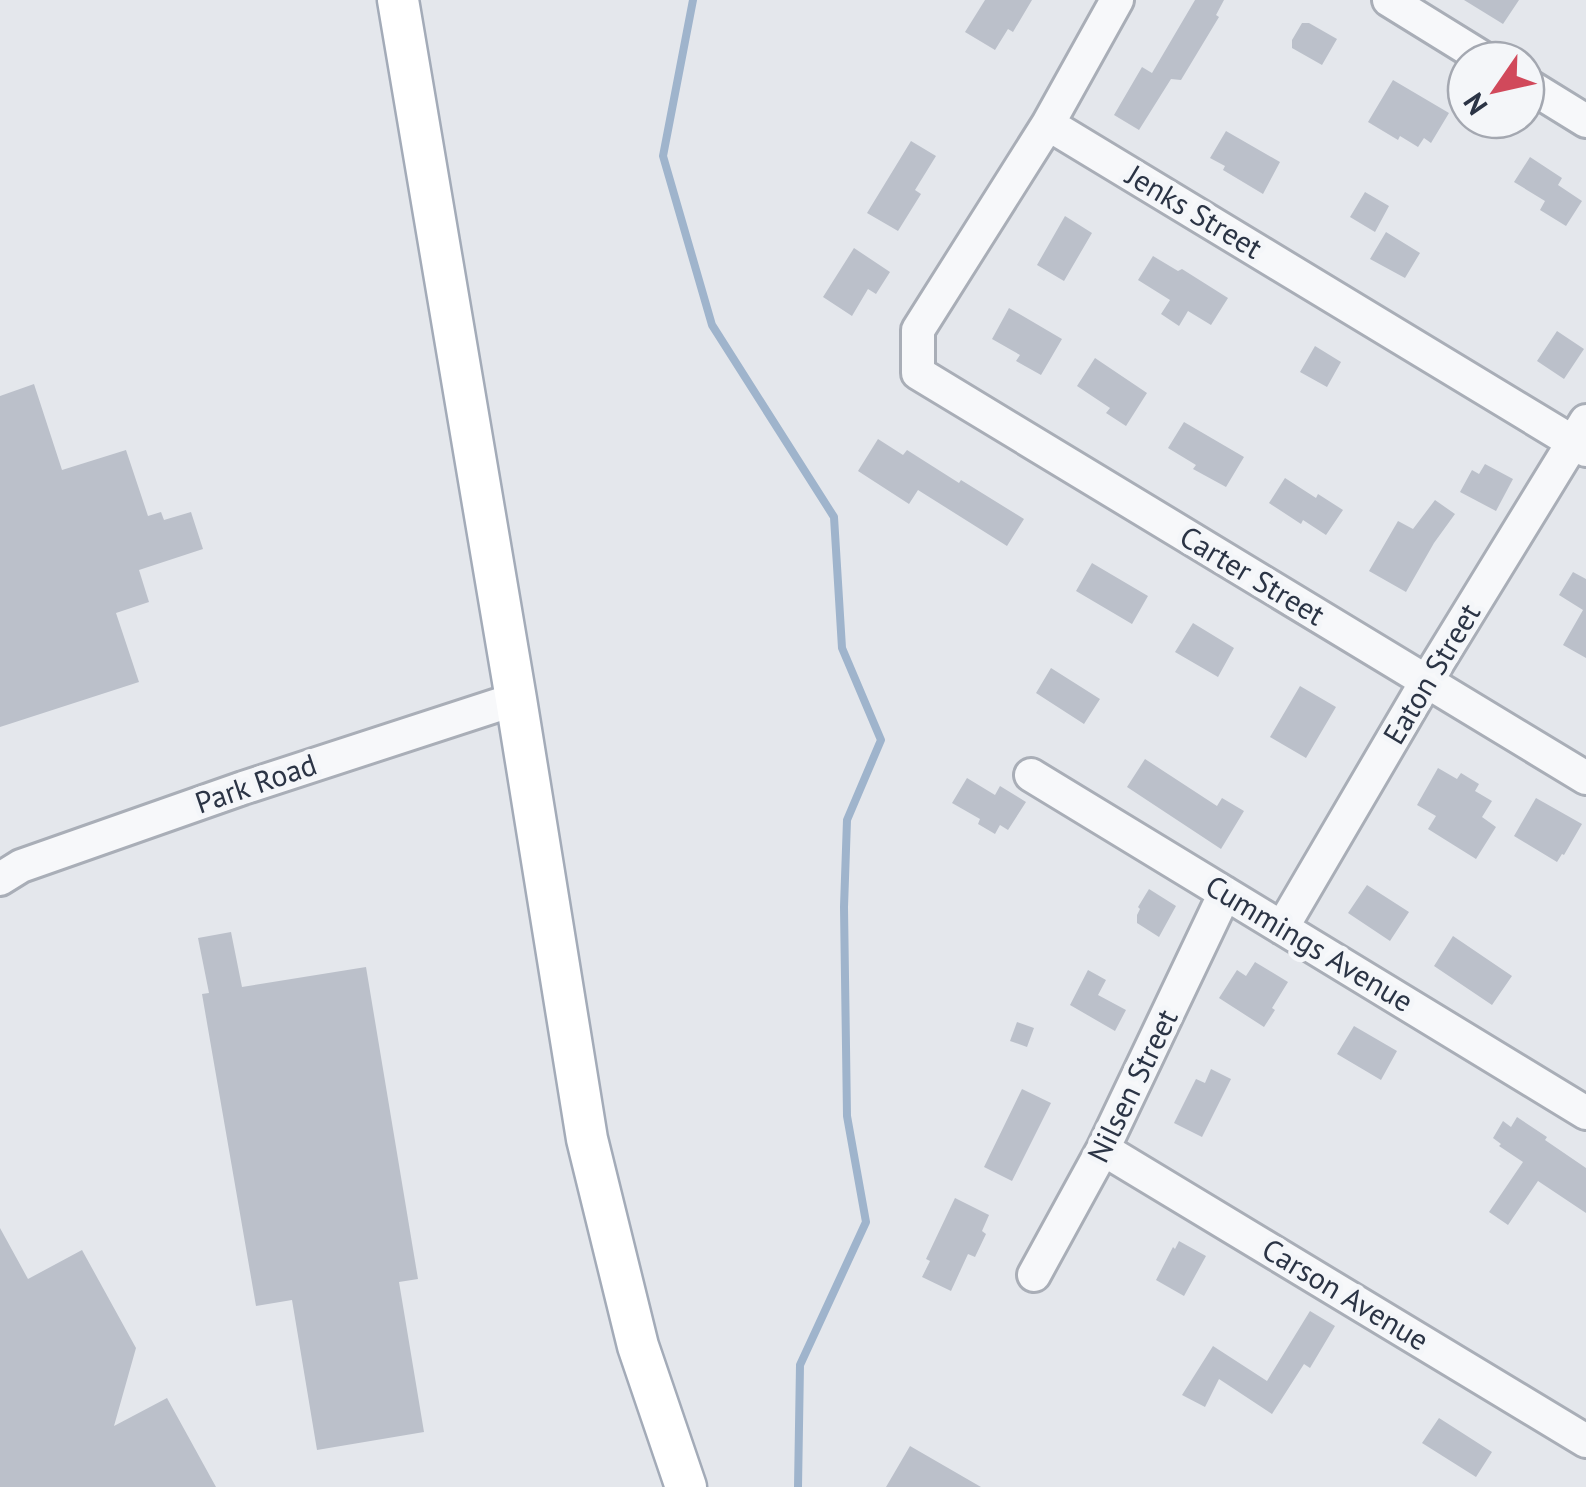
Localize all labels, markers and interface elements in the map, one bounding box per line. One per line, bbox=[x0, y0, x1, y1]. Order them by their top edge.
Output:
north arrow bbox=[1446, 40, 1546, 140]
text: N bbox=[1454, 86, 1495, 122]
street label: Jenks Street bbox=[1118, 154, 1270, 267]
street label: Carter Street bbox=[1173, 516, 1332, 633]
street label: Eaton Street bbox=[1373, 596, 1488, 751]
street label: Park Road bbox=[190, 744, 321, 821]
street label: Cummings Avenue bbox=[1199, 865, 1421, 1020]
street label: Nilsen Street bbox=[1078, 1002, 1186, 1168]
street label: Carson Avenue bbox=[1255, 1229, 1436, 1359]

